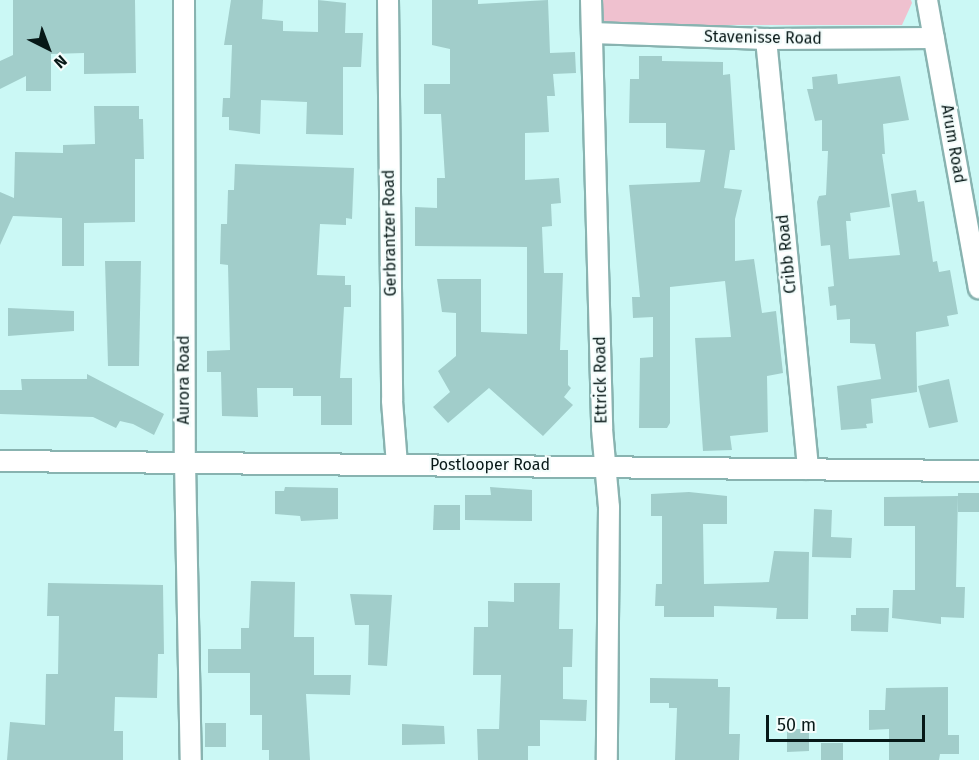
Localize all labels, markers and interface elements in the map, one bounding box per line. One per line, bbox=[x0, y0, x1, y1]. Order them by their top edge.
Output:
north arrow bbox=[18, 18, 78, 78]
street label: Stavenisse Road bbox=[704, 27, 822, 49]
text: N bbox=[50, 51, 71, 72]
street label: Arum Road bbox=[937, 103, 969, 185]
street label: Gerbrantzer Road bbox=[379, 169, 401, 297]
street label: Cribb Road bbox=[773, 213, 801, 295]
street label: Aurora Road bbox=[174, 336, 194, 424]
street label: Ettrick Road bbox=[591, 336, 611, 424]
street label: Postlooper Road bbox=[430, 455, 550, 475]
scale bar bbox=[769, 703, 928, 741]
text: 50 m bbox=[777, 714, 816, 736]

